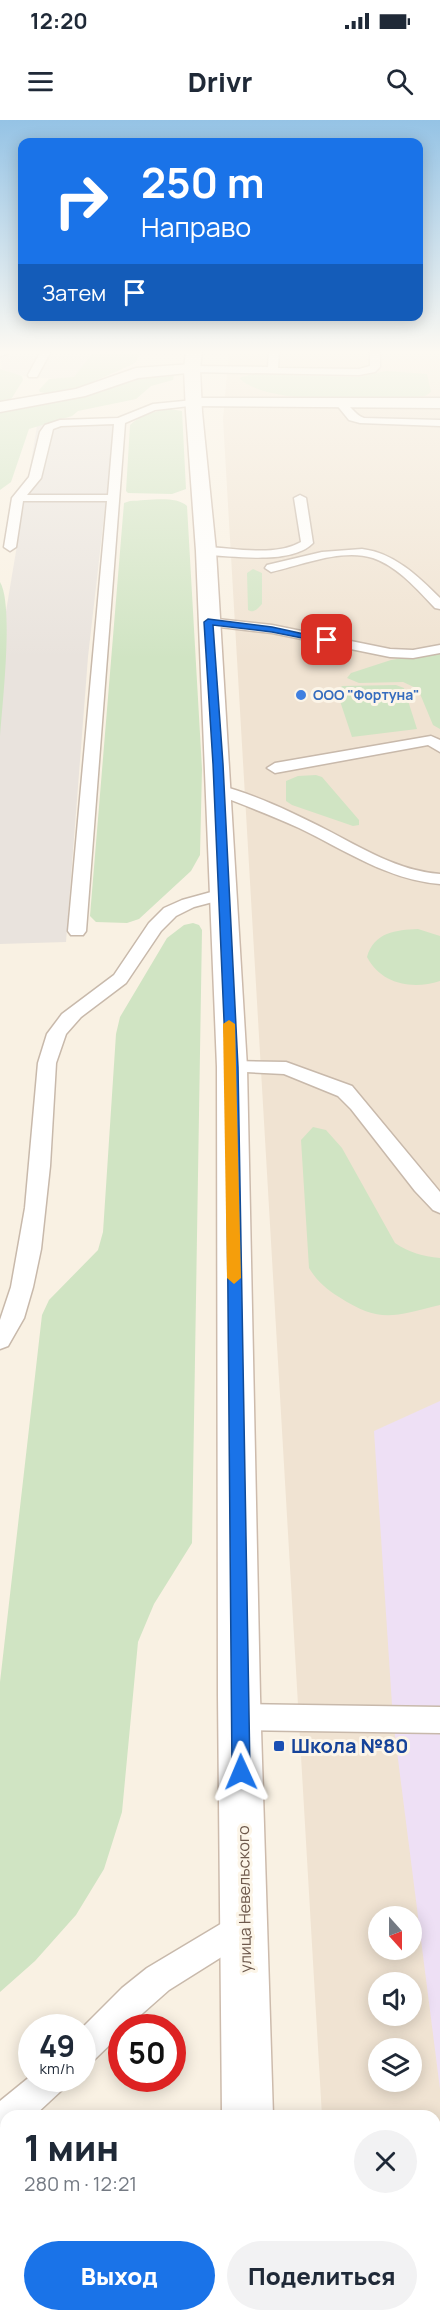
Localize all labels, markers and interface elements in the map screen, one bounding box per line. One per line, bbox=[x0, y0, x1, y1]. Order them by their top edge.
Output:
text: 12:20 bbox=[30, 6, 88, 36]
text: Drivr bbox=[188, 63, 252, 100]
icon: menu bbox=[24, 65, 57, 98]
icon: search bbox=[383, 65, 416, 98]
text: 250 m bbox=[141, 153, 264, 211]
icon: right bbox=[42, 162, 120, 240]
text: Направо bbox=[141, 208, 251, 245]
icon: arrive bbox=[118, 276, 151, 309]
text: Затем bbox=[42, 278, 106, 308]
pin bbox=[301, 614, 352, 665]
icon: arrive bbox=[310, 623, 343, 656]
place label: ООО "Фортуна" bbox=[313, 685, 420, 704]
marker: ООО "Фортуна" bbox=[294, 688, 308, 702]
place label: Школа №80 bbox=[291, 1732, 409, 1759]
marker: Школа №80 bbox=[272, 1739, 286, 1753]
position arrow bbox=[209, 1740, 273, 1804]
street label: улица Невельского bbox=[232, 1825, 256, 1973]
north arrow bbox=[368, 1906, 422, 1960]
map controls bbox=[368, 1906, 422, 2092]
button: sound bbox=[368, 1972, 422, 2026]
speed limit sign: 50 bbox=[108, 2014, 186, 2092]
text: 49 bbox=[39, 2025, 75, 2066]
button: layers bbox=[368, 2038, 422, 2092]
text: km/h bbox=[40, 2058, 74, 2079]
text: 1 мин bbox=[24, 2123, 119, 2172]
button: close bbox=[354, 2130, 417, 2193]
text: 280 m · 12:21 bbox=[24, 2170, 137, 2197]
button: Выход bbox=[24, 2241, 215, 2310]
button: Поделиться bbox=[227, 2241, 417, 2310]

